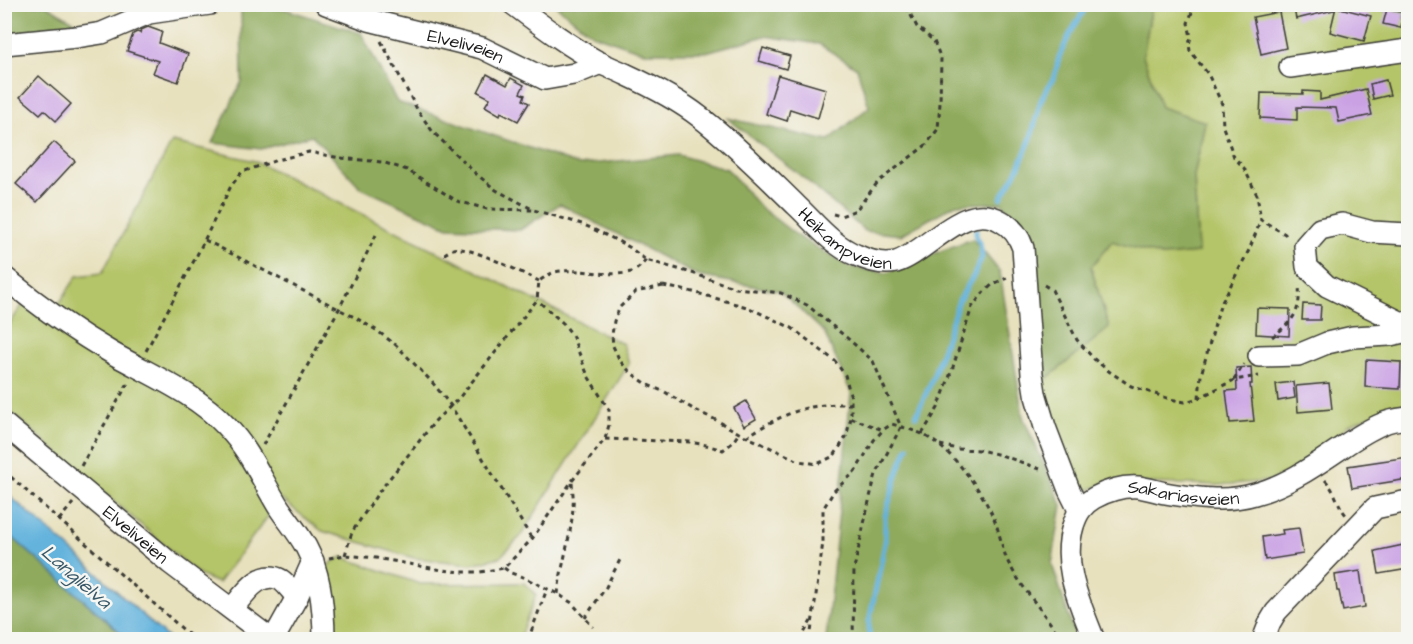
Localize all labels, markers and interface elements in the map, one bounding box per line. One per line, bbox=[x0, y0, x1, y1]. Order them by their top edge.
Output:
street label: Elveliveien bbox=[425, 22, 508, 69]
street label: Heikampveien bbox=[792, 201, 892, 276]
street label: Sakariasveien bbox=[1127, 474, 1240, 512]
street label: Elveliveien bbox=[98, 500, 174, 569]
water label: Langlielva bbox=[34, 539, 118, 617]

